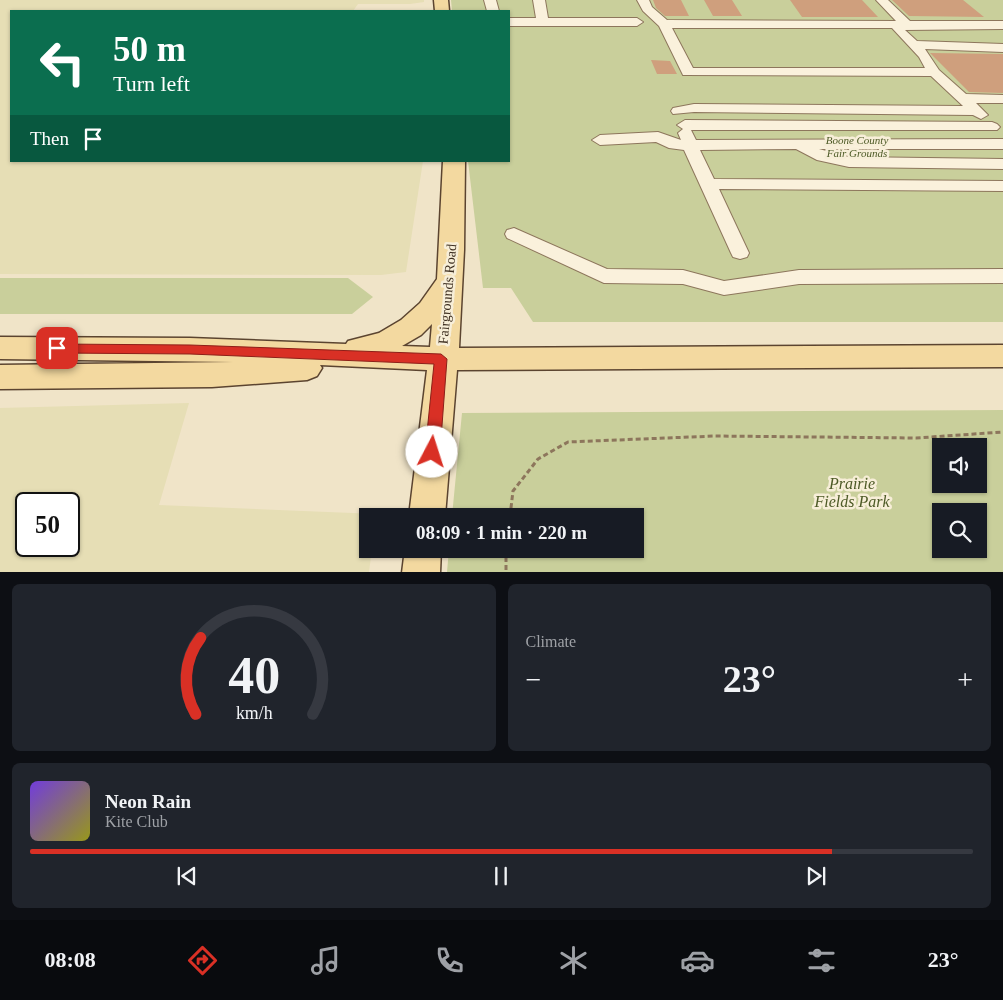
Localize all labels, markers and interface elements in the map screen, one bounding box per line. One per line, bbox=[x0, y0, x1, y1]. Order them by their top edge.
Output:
icon: left bbox=[30, 30, 95, 95]
text: 50 m bbox=[113, 30, 186, 69]
text: Turn left bbox=[113, 71, 190, 96]
icon: arrive bbox=[79, 125, 107, 153]
text: Then bbox=[30, 128, 69, 149]
park label: Boone County Fair Grounds bbox=[826, 134, 888, 159]
street label: Fairgrounds Road bbox=[436, 243, 459, 345]
pin bbox=[36, 327, 78, 369]
icon: arrive bbox=[43, 334, 71, 362]
position arrow bbox=[405, 425, 457, 477]
map controls bbox=[932, 438, 987, 558]
button: sound bbox=[932, 438, 987, 493]
park label: Prairie Fields Park bbox=[813, 475, 890, 510]
speed limit sign: 50 bbox=[15, 492, 80, 557]
button: search bbox=[932, 503, 987, 558]
text: 08:09 · 1 min · 220 m bbox=[416, 522, 587, 543]
text: Climate bbox=[526, 633, 576, 650]
text: 40 bbox=[228, 647, 280, 704]
text: 23° bbox=[723, 658, 776, 700]
text: − bbox=[526, 664, 541, 695]
text: + bbox=[957, 664, 973, 695]
text: km/h bbox=[235, 703, 272, 723]
text: Neon Rain bbox=[105, 791, 191, 812]
text: Kite Club bbox=[105, 813, 168, 830]
icon: previous bbox=[173, 862, 201, 890]
icon: pause bbox=[487, 862, 515, 890]
icon: next bbox=[802, 862, 830, 890]
icon: directions bbox=[185, 943, 220, 978]
icon: music bbox=[308, 943, 343, 978]
icon: phone bbox=[432, 943, 467, 978]
icon: climate bbox=[556, 943, 591, 978]
icon: car bbox=[680, 943, 715, 978]
icon: filters bbox=[804, 943, 839, 978]
text: 08:08 bbox=[44, 947, 96, 972]
text: 23° bbox=[928, 947, 958, 972]

